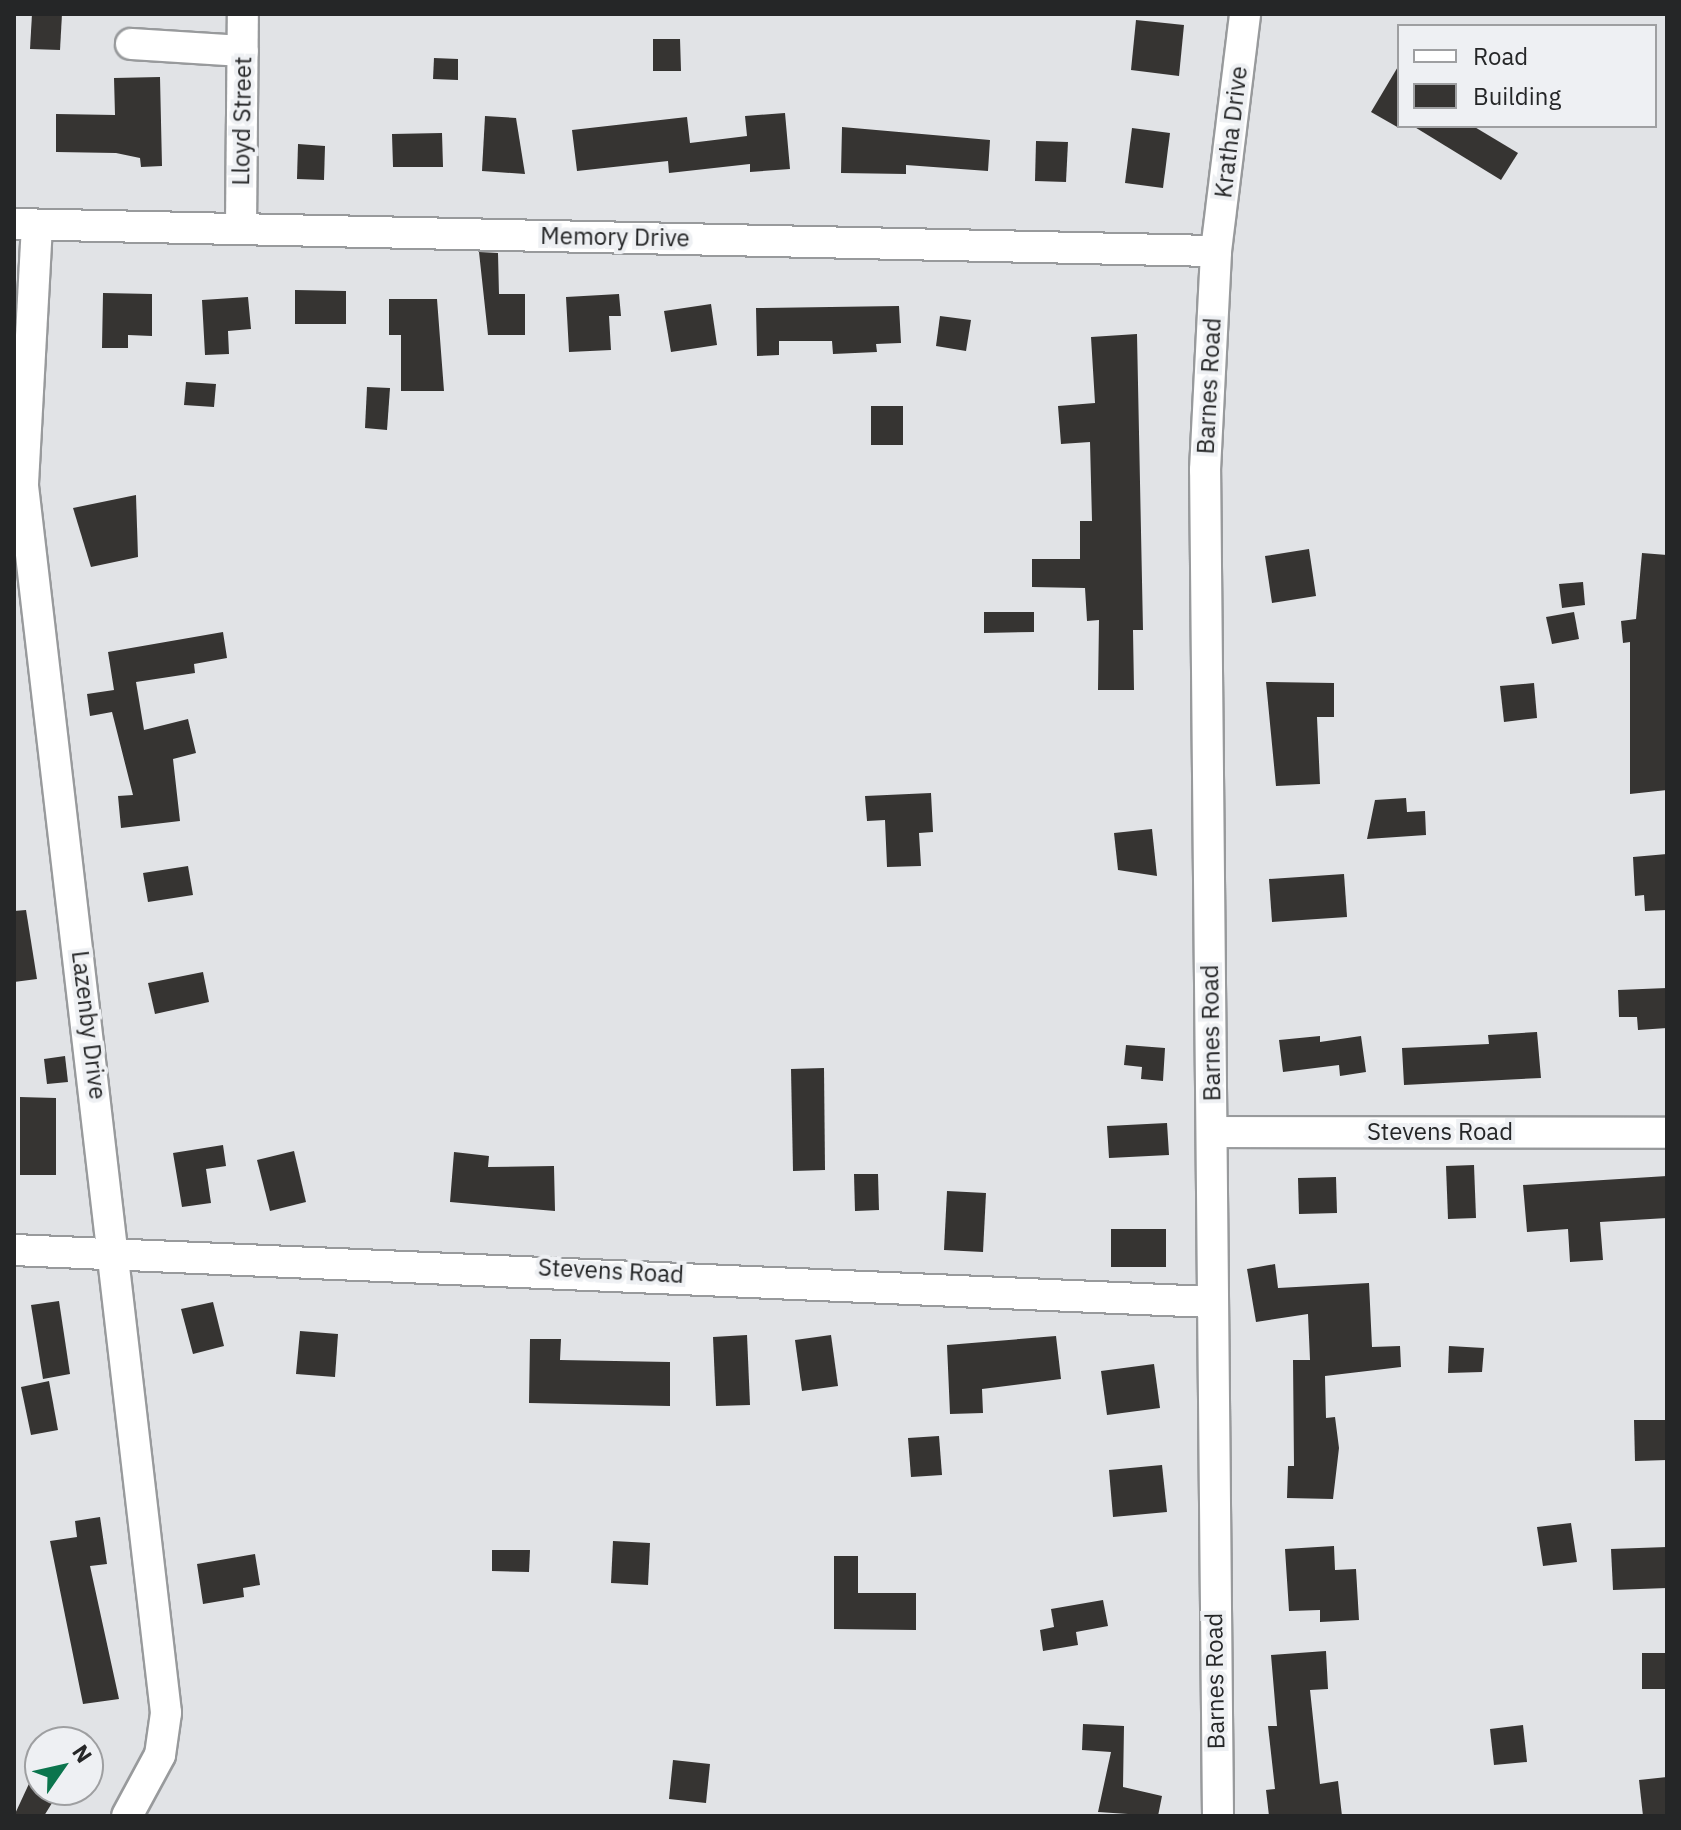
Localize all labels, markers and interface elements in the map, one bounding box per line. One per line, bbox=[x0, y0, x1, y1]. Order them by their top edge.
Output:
legend bbox=[1397, 24, 1657, 128]
text: Road bbox=[1473, 40, 1528, 72]
street label: Lloyd Street bbox=[226, 56, 258, 186]
street label: Kratha Drive bbox=[1209, 64, 1253, 200]
text: Building bbox=[1473, 80, 1561, 112]
street label: Memory Drive bbox=[540, 221, 690, 253]
street label: Barnes Road bbox=[1191, 317, 1227, 455]
street label: Lazenby Drive bbox=[66, 949, 112, 1101]
street label: Barnes Road bbox=[1195, 964, 1227, 1102]
street label: Stevens Road bbox=[1367, 1118, 1513, 1146]
street label: Stevens Road bbox=[537, 1253, 685, 1289]
street label: Barnes Road bbox=[1199, 1612, 1231, 1750]
north arrow bbox=[24, 1726, 104, 1806]
text: N bbox=[66, 1739, 99, 1768]

